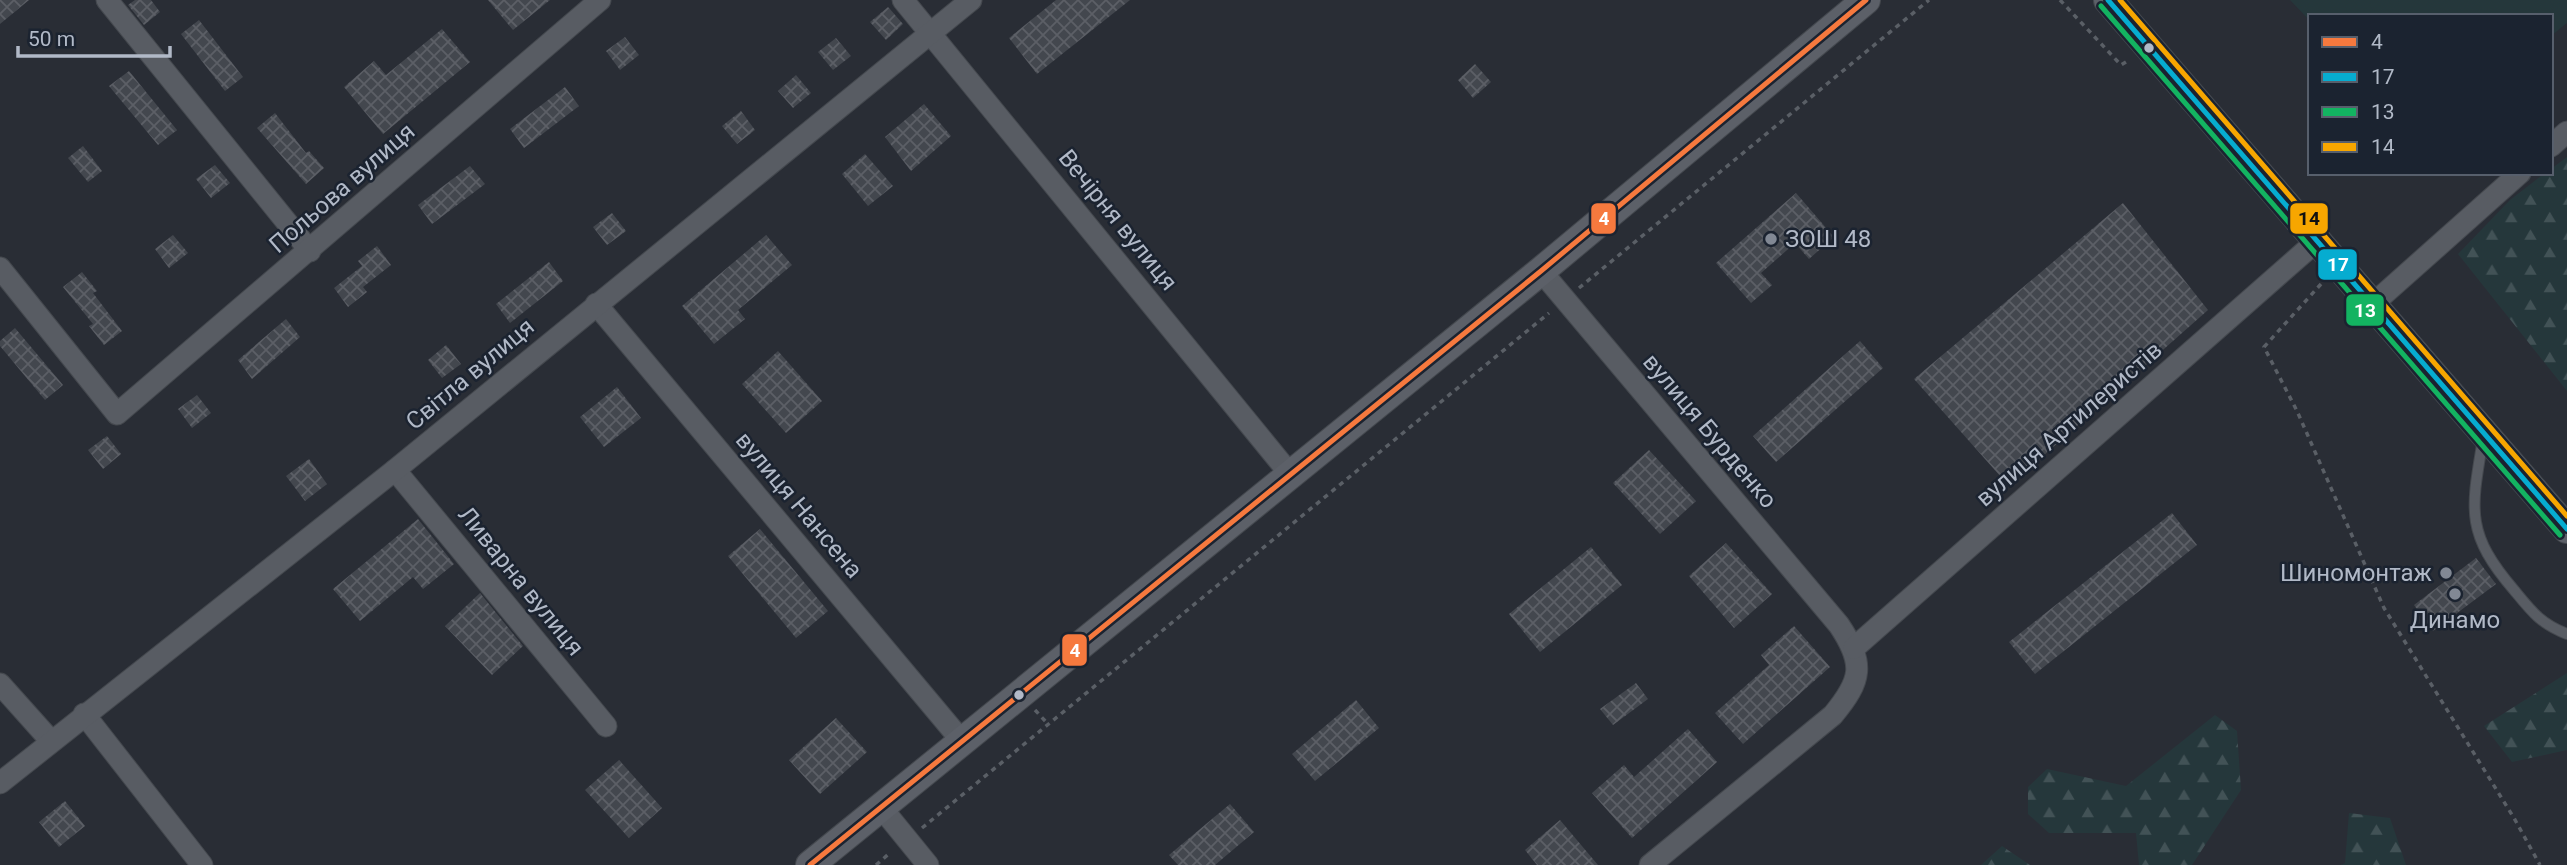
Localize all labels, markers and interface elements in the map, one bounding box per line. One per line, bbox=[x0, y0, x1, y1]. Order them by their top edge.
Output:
scale bar bbox=[18, 14, 170, 58]
legend bbox=[2308, 14, 2553, 175]
text: 50 m bbox=[28, 27, 75, 51]
text: 4 bbox=[2371, 30, 2383, 54]
unlabelled marker bbox=[2142, 41, 2156, 55]
text: 17 bbox=[2371, 65, 2395, 89]
text: 13 bbox=[2371, 100, 2395, 124]
street label: Польова вулиця bbox=[263, 117, 421, 259]
text: 14 bbox=[2371, 135, 2395, 159]
street label: Вечірня вулиця bbox=[1053, 144, 1183, 296]
line badge: 4 bbox=[1590, 202, 1617, 235]
line badge: 14 bbox=[2289, 202, 2329, 235]
text: 4 bbox=[1599, 207, 1610, 230]
text: 14 bbox=[2298, 207, 2320, 230]
place label: ЗОШ 48 bbox=[1785, 225, 1871, 253]
marker: ЗОШ 48 bbox=[1763, 231, 1779, 247]
line badge: 17 bbox=[2317, 248, 2358, 281]
text: 17 bbox=[2327, 253, 2349, 276]
line badge: 13 bbox=[2345, 293, 2385, 327]
text: 13 bbox=[2354, 299, 2376, 322]
street label: Світла вулиця bbox=[400, 312, 540, 436]
street label: вулиця Артилеристів bbox=[1970, 336, 2168, 512]
street label: вулиця Бурденко bbox=[1637, 348, 1783, 514]
street label: вулиця Нансена bbox=[730, 426, 868, 584]
street label: Ливарна вулиця bbox=[452, 501, 590, 661]
place label: Шиномонтаж bbox=[2280, 559, 2433, 587]
marker: Шиномонтаж bbox=[2438, 565, 2454, 581]
marker: Динамо bbox=[2447, 586, 2463, 602]
place label: Динамо bbox=[2410, 606, 2500, 634]
line badge: 4 bbox=[1061, 633, 1088, 667]
text: 4 bbox=[1070, 639, 1081, 662]
unlabelled marker bbox=[1012, 688, 1026, 702]

